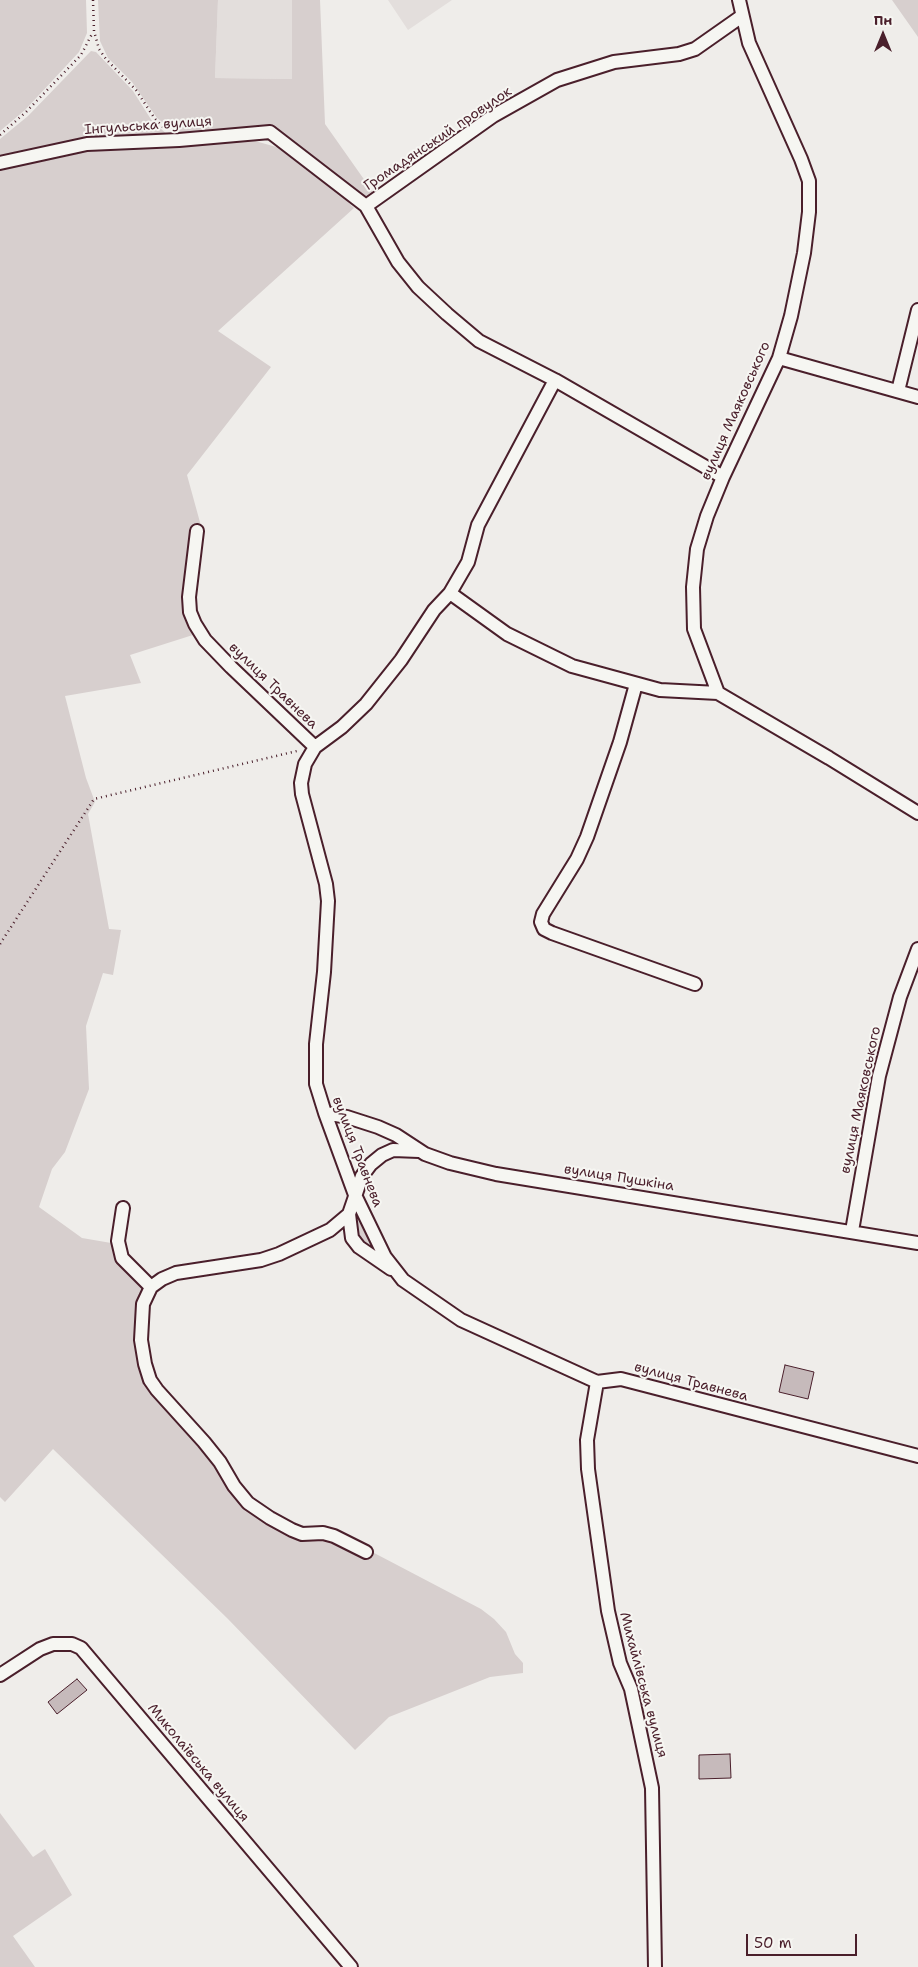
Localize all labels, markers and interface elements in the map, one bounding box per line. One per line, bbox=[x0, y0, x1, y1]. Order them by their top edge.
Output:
north arrow bbox=[858, 10, 908, 60]
text: Пн bbox=[874, 11, 892, 29]
street label: Громадянський провулок bbox=[361, 83, 515, 195]
street label: Інгульська вулиця bbox=[84, 113, 212, 139]
street label: вулиця Маяковського bbox=[698, 339, 774, 483]
street label: вулиця Травнева bbox=[225, 639, 321, 733]
street label: вулиця Маяковського bbox=[837, 1025, 885, 1175]
street label: вулиця Травнева bbox=[328, 1094, 386, 1210]
street label: вулиця Пушкіна bbox=[563, 1161, 675, 1195]
street label: вулиця Травнева bbox=[632, 1359, 750, 1405]
street label: Михайлівська вулиця bbox=[615, 1610, 671, 1760]
street label: Миколаївська вулиця bbox=[144, 1700, 252, 1826]
scale bar bbox=[748, 1924, 859, 1956]
text: 50 m bbox=[754, 1933, 792, 1953]

